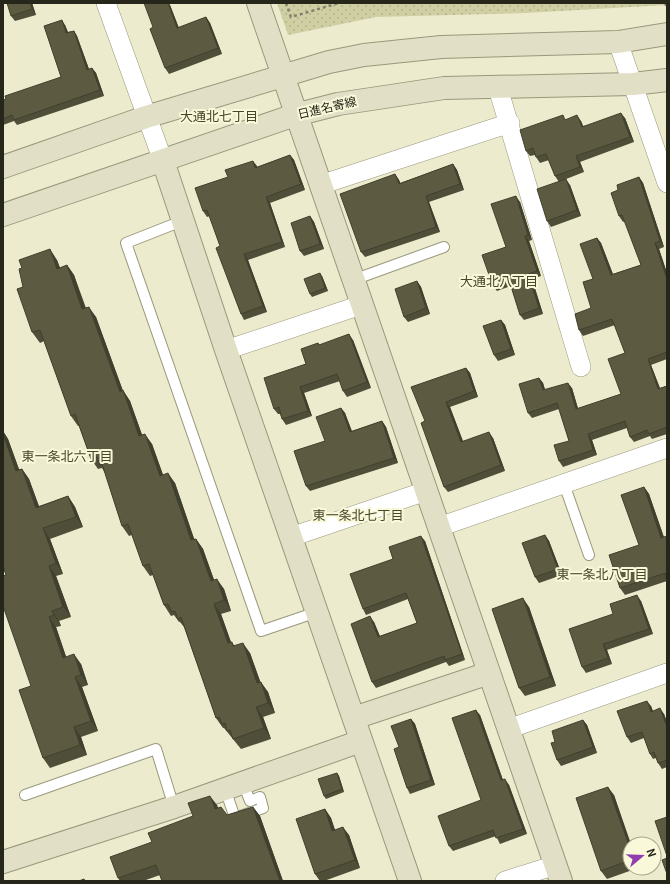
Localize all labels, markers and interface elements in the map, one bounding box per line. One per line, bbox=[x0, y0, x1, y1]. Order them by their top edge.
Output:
street label: 日進名寄線 bbox=[296, 92, 358, 122]
district label: 大通北七丁目 bbox=[180, 106, 258, 125]
district label: 大通北八丁目 bbox=[460, 271, 538, 290]
district label: 東一条北六丁目 bbox=[21, 446, 113, 465]
district label: 東一条北七丁目 bbox=[312, 505, 404, 524]
district label: 東一条北八丁目 bbox=[556, 564, 648, 583]
north arrow bbox=[622, 836, 662, 876]
text: N bbox=[643, 846, 661, 859]

